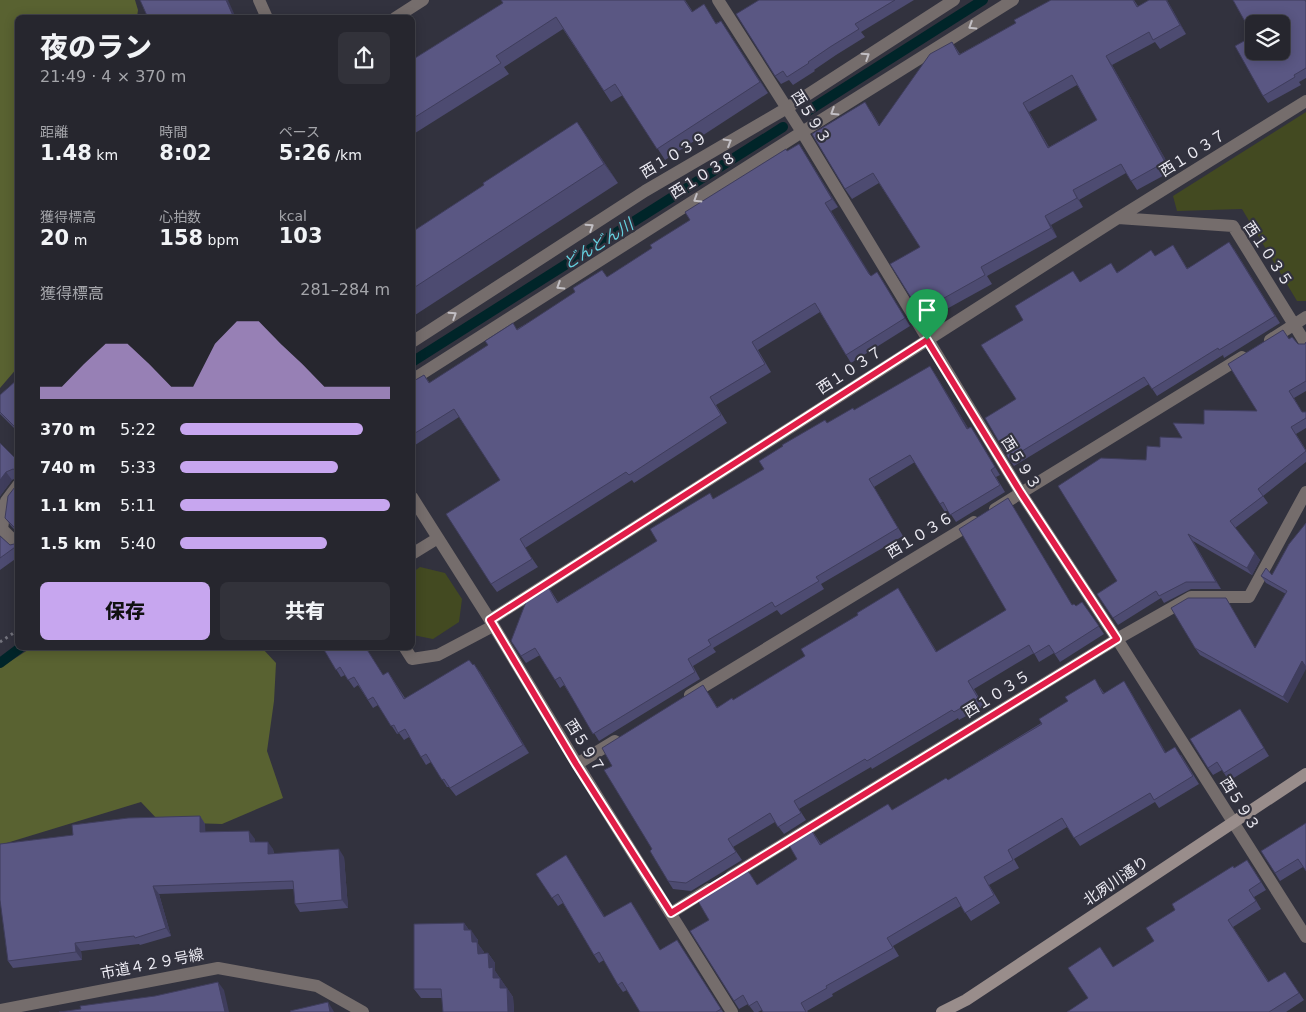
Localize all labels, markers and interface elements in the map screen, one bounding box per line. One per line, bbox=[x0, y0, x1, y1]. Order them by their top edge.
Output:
map controls bbox=[1245, 15, 1290, 60]
button: layers bbox=[1245, 15, 1290, 60]
one-way arrow bbox=[968, 19, 977, 29]
text: 夜のラン bbox=[40, 31, 152, 64]
button: share bbox=[338, 32, 390, 84]
one-way arrow bbox=[861, 53, 870, 63]
text: 21:49 · 4 × 370 m bbox=[40, 67, 186, 86]
street label: 西５９３ bbox=[787, 87, 835, 147]
one-way arrow bbox=[830, 106, 839, 115]
text: 距離 bbox=[40, 124, 68, 140]
text: 時間 bbox=[159, 124, 187, 140]
text: ペース bbox=[279, 124, 320, 140]
street label: 西１０３７ bbox=[1156, 125, 1230, 181]
street label: 西１０３９ bbox=[637, 128, 711, 182]
one-way arrow bbox=[723, 139, 732, 149]
text: 1.48 bbox=[40, 141, 92, 165]
text: 8:02 bbox=[159, 141, 212, 165]
text: 5:26 bbox=[279, 141, 331, 165]
text: km bbox=[92, 147, 118, 163]
text: /km bbox=[331, 147, 362, 163]
street label: 西１０３８ bbox=[666, 147, 740, 203]
one-way arrow bbox=[693, 193, 702, 202]
text: kcal bbox=[279, 208, 307, 224]
text: 獲得標高 bbox=[40, 209, 96, 225]
text: 心拍数 bbox=[159, 209, 201, 225]
water label: どんどん川 bbox=[559, 214, 638, 273]
street label: 西１０３５ bbox=[1240, 218, 1296, 290]
text: 103 bbox=[279, 224, 323, 248]
one-way arrow bbox=[584, 224, 593, 233]
text: 20 bbox=[40, 226, 69, 250]
text: 158 bbox=[159, 226, 203, 250]
text: m bbox=[69, 232, 87, 248]
text: bpm bbox=[203, 232, 239, 248]
text: 281–284 m bbox=[300, 280, 390, 299]
one-way arrow bbox=[556, 280, 565, 290]
text: 獲得標高 bbox=[40, 284, 104, 303]
pin bbox=[906, 289, 948, 340]
icon: arrive bbox=[913, 296, 941, 324]
one-way arrow bbox=[448, 312, 457, 322]
street label: 西１０３７ bbox=[814, 342, 886, 398]
text: 370 m bbox=[40, 420, 96, 439]
text: 5:22 bbox=[120, 420, 156, 439]
street label: 西５９３ bbox=[997, 433, 1045, 493]
text: 740 m bbox=[40, 458, 96, 477]
text: 5:33 bbox=[120, 458, 156, 477]
text: 1.1 km bbox=[40, 496, 101, 515]
text: 5:11 bbox=[120, 496, 156, 515]
street label: 西１０３６ bbox=[883, 508, 957, 562]
text: 1.5 km bbox=[40, 534, 101, 553]
text: 5:40 bbox=[120, 534, 156, 553]
button: 保存 bbox=[40, 582, 210, 640]
button: 共有 bbox=[220, 582, 390, 640]
street label: 西１０３５ bbox=[960, 666, 1034, 722]
street label: 西５９７ bbox=[561, 716, 609, 776]
street label: 西５９３ bbox=[1216, 774, 1264, 834]
street label: 北夙川通り bbox=[1080, 853, 1152, 909]
street label: 市道４２９号線 bbox=[99, 945, 205, 983]

